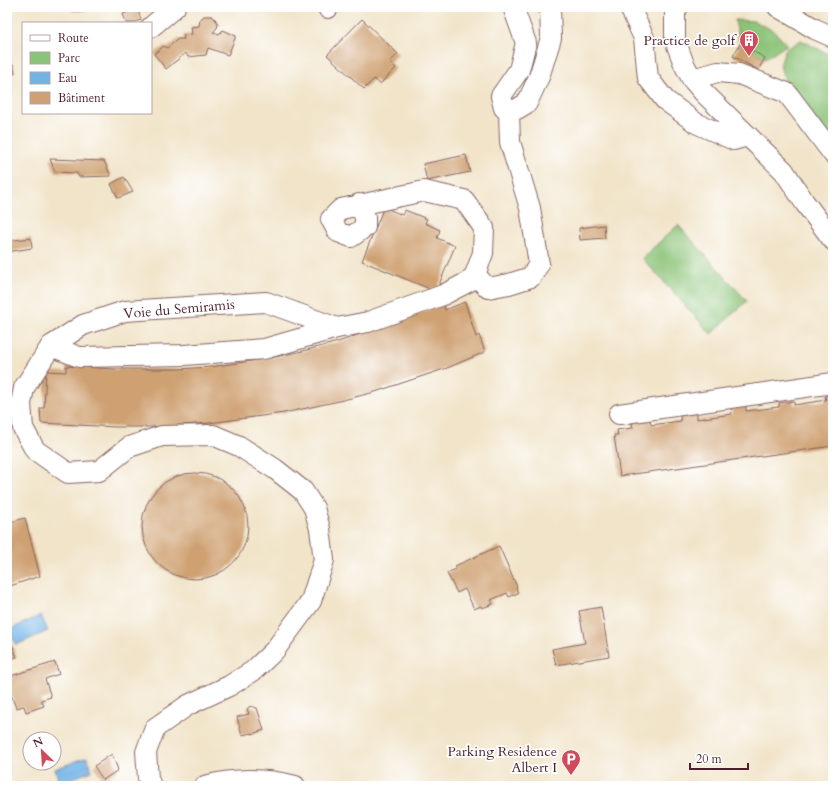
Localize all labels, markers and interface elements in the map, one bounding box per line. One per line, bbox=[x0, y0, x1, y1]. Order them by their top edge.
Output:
legend bbox=[22, 22, 152, 114]
building icon: Practice de golf bbox=[738, 29, 760, 57]
text: Route bbox=[58, 30, 89, 46]
place label: Practice de golf bbox=[644, 31, 738, 50]
text: Parc bbox=[58, 50, 81, 66]
text: Eau bbox=[58, 70, 78, 86]
text: Bâtiment bbox=[58, 90, 105, 106]
street label: Voie du Semiramis bbox=[123, 295, 236, 323]
north arrow bbox=[22, 731, 62, 771]
text: N bbox=[30, 733, 46, 751]
place label: Parking Residence Albert I bbox=[447, 742, 557, 777]
scale bar bbox=[690, 745, 748, 771]
parking icon: Parking Residence Albert I bbox=[560, 748, 582, 776]
text: 20 m bbox=[696, 751, 723, 767]

